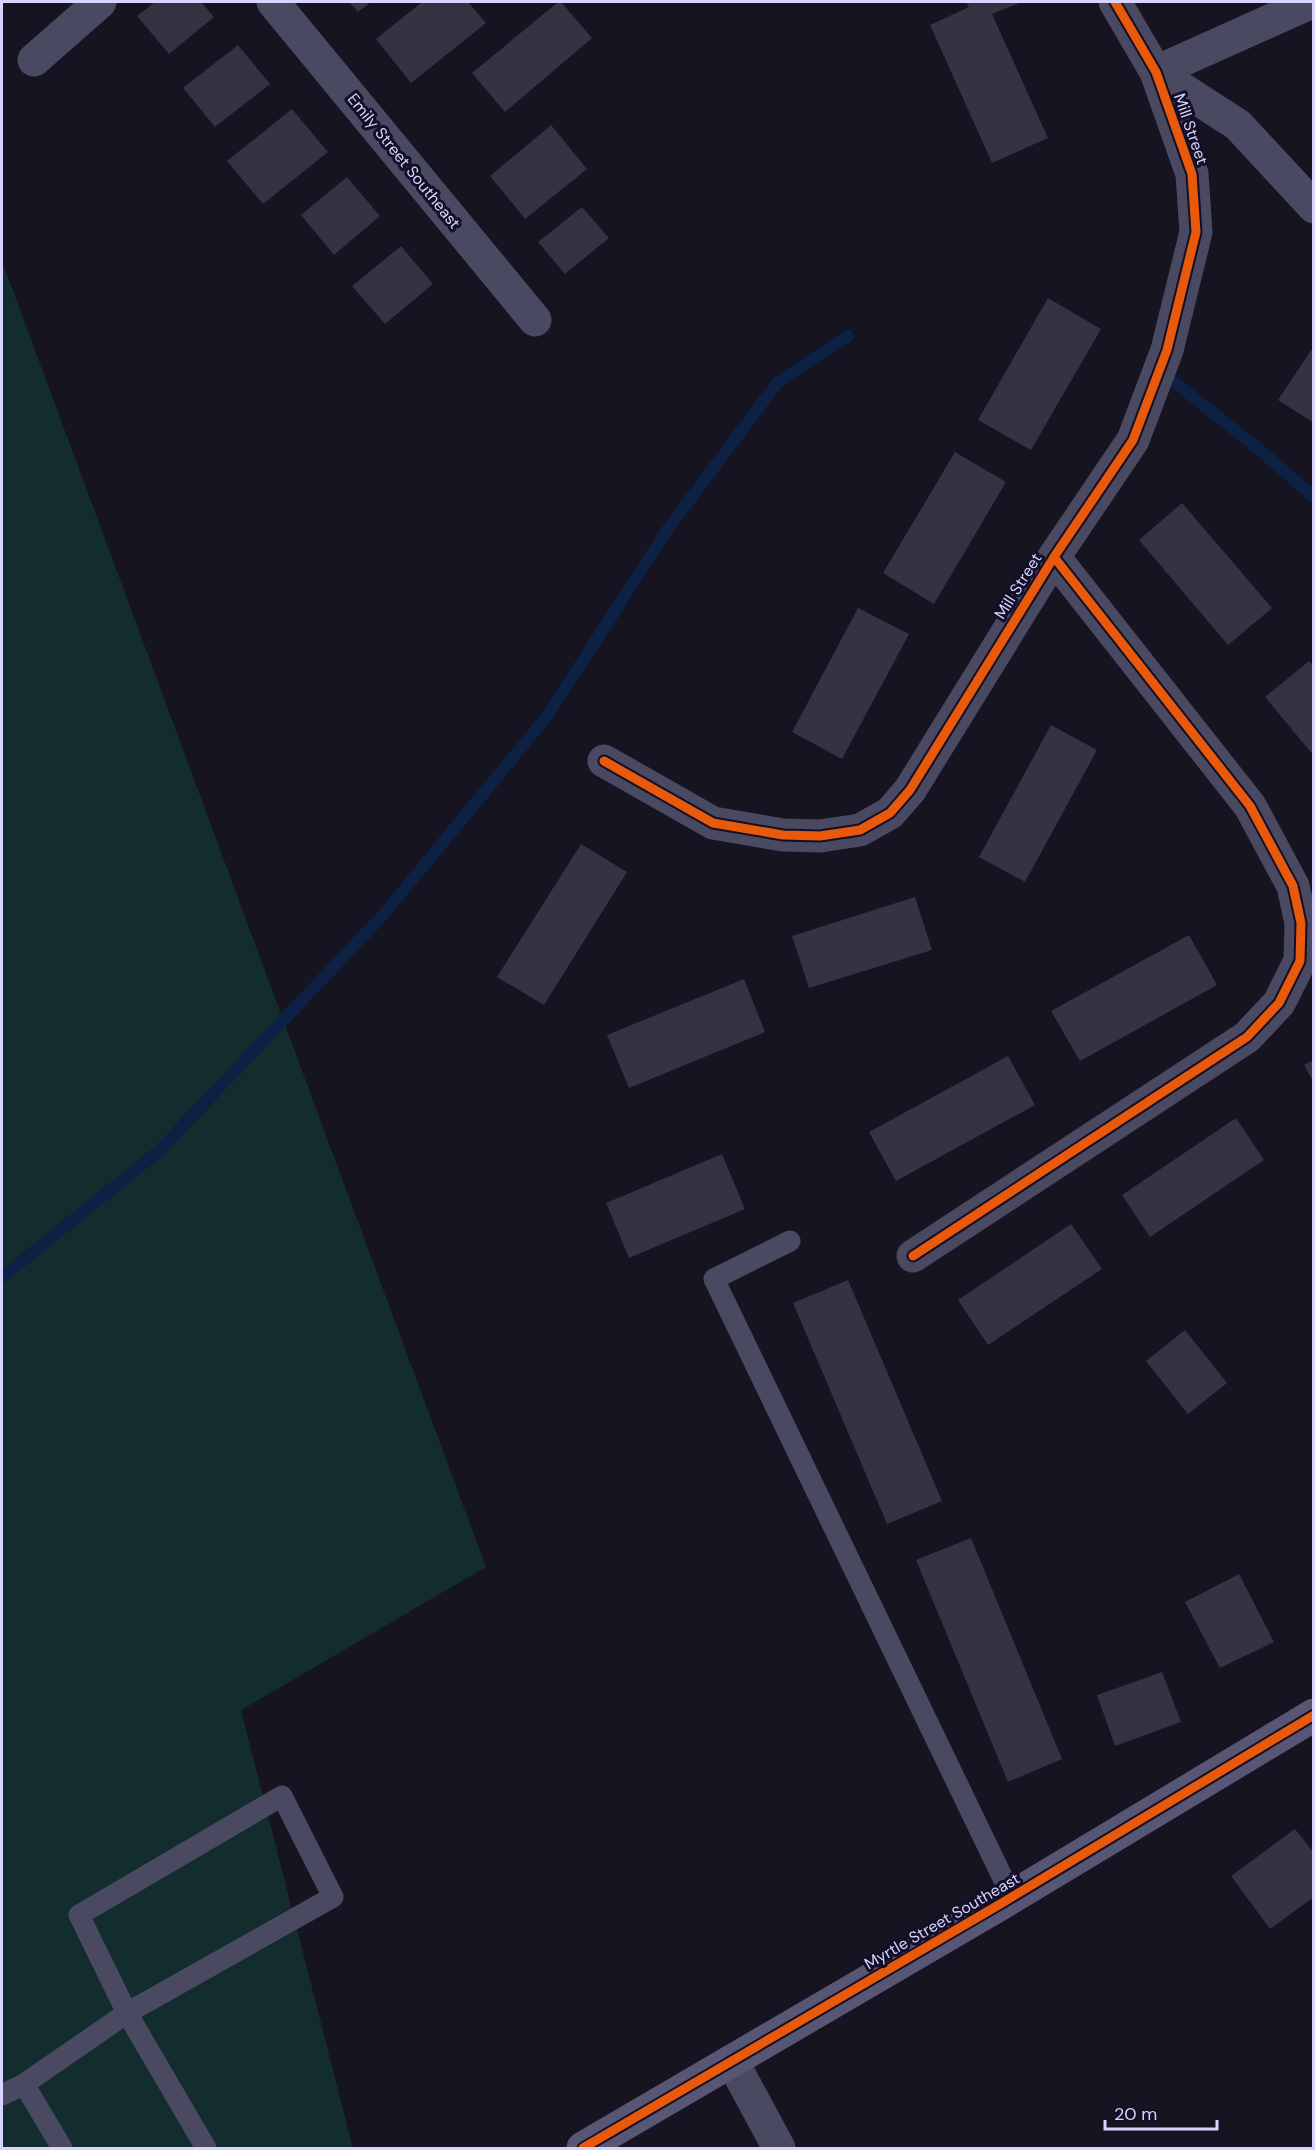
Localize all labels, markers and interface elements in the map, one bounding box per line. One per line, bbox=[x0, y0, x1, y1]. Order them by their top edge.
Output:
street label: Emily Street Southeast bbox=[343, 89, 465, 233]
street label: Mill Street bbox=[1169, 91, 1213, 167]
street label: Mill Street bbox=[989, 549, 1047, 623]
street label: Myrtle Street Southeast bbox=[860, 1868, 1024, 1974]
scale bar bbox=[1105, 2093, 1218, 2131]
text: 20 m bbox=[1114, 2102, 1157, 2126]

